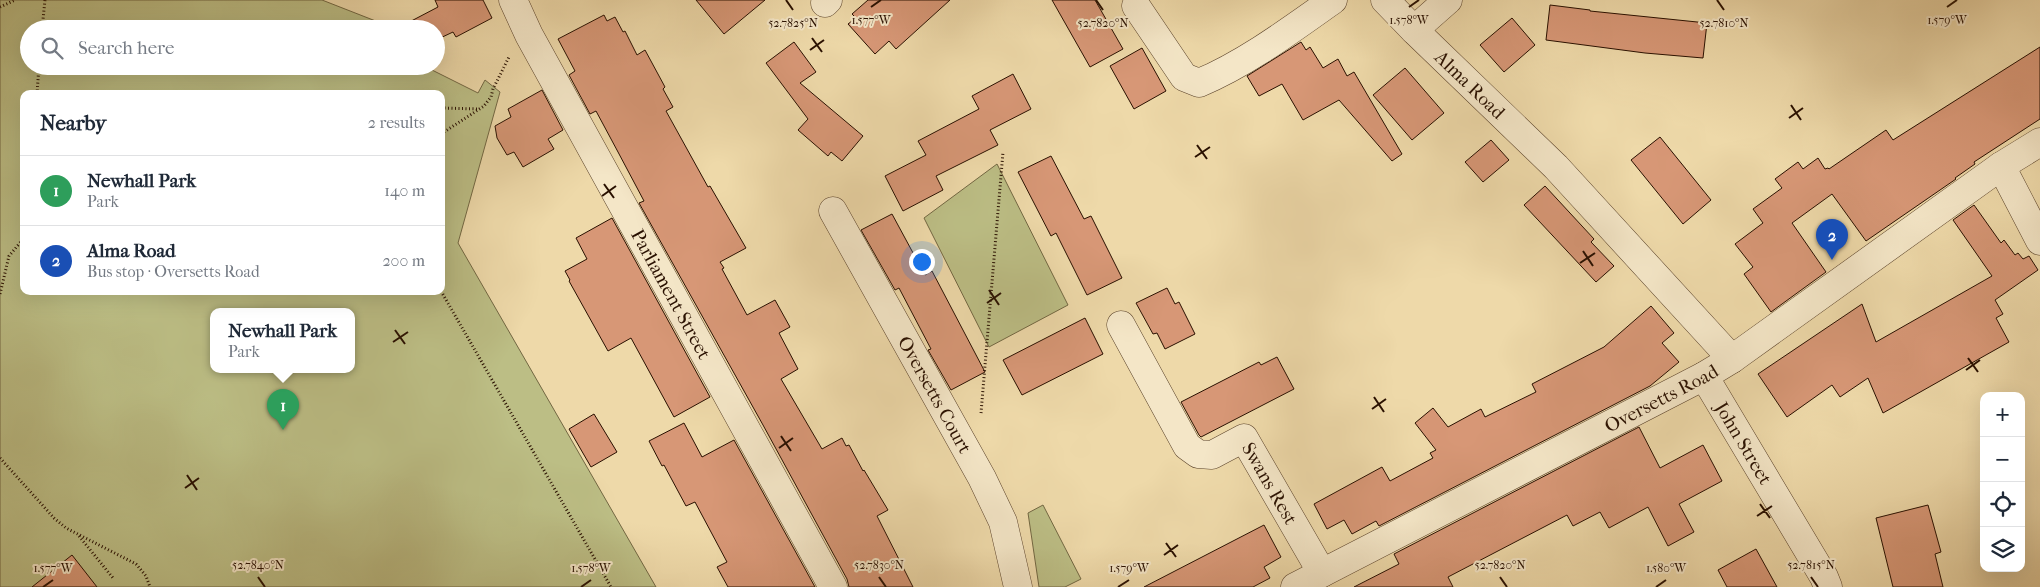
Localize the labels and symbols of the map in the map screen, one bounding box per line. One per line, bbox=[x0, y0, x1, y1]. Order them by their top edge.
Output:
text: 1.577°W bbox=[851, 13, 892, 27]
text: 1.578°W bbox=[1389, 13, 1430, 27]
text: 1.579°W bbox=[1927, 13, 1968, 27]
text: 52.7825°N bbox=[768, 16, 818, 30]
text: 52.7820°N bbox=[1077, 16, 1129, 30]
text: 52.7810°N bbox=[1699, 16, 1749, 30]
street label: Alma Road bbox=[1429, 46, 1510, 124]
pin: 2 bbox=[1816, 219, 1848, 260]
street label: Parliament Street bbox=[626, 226, 715, 363]
your location bbox=[909, 249, 935, 275]
street label: Oversetts Court bbox=[893, 332, 976, 458]
street label: Oversetts Road bbox=[1601, 360, 1723, 437]
pin: 1 bbox=[267, 389, 299, 430]
street label: John Street bbox=[1709, 397, 1776, 489]
street label: Swans Rest bbox=[1237, 439, 1302, 529]
text: 52.7840°N bbox=[232, 558, 284, 572]
text: 52.7830°N bbox=[854, 558, 904, 572]
text: 52.7820°N bbox=[1474, 558, 1526, 572]
text: 52.7815°N bbox=[1787, 558, 1835, 572]
text: 1.577°W bbox=[33, 561, 74, 575]
text: 1.578°W bbox=[571, 561, 612, 575]
text: 1.579°W bbox=[1109, 561, 1150, 575]
text: 1.580°W bbox=[1646, 561, 1687, 575]

